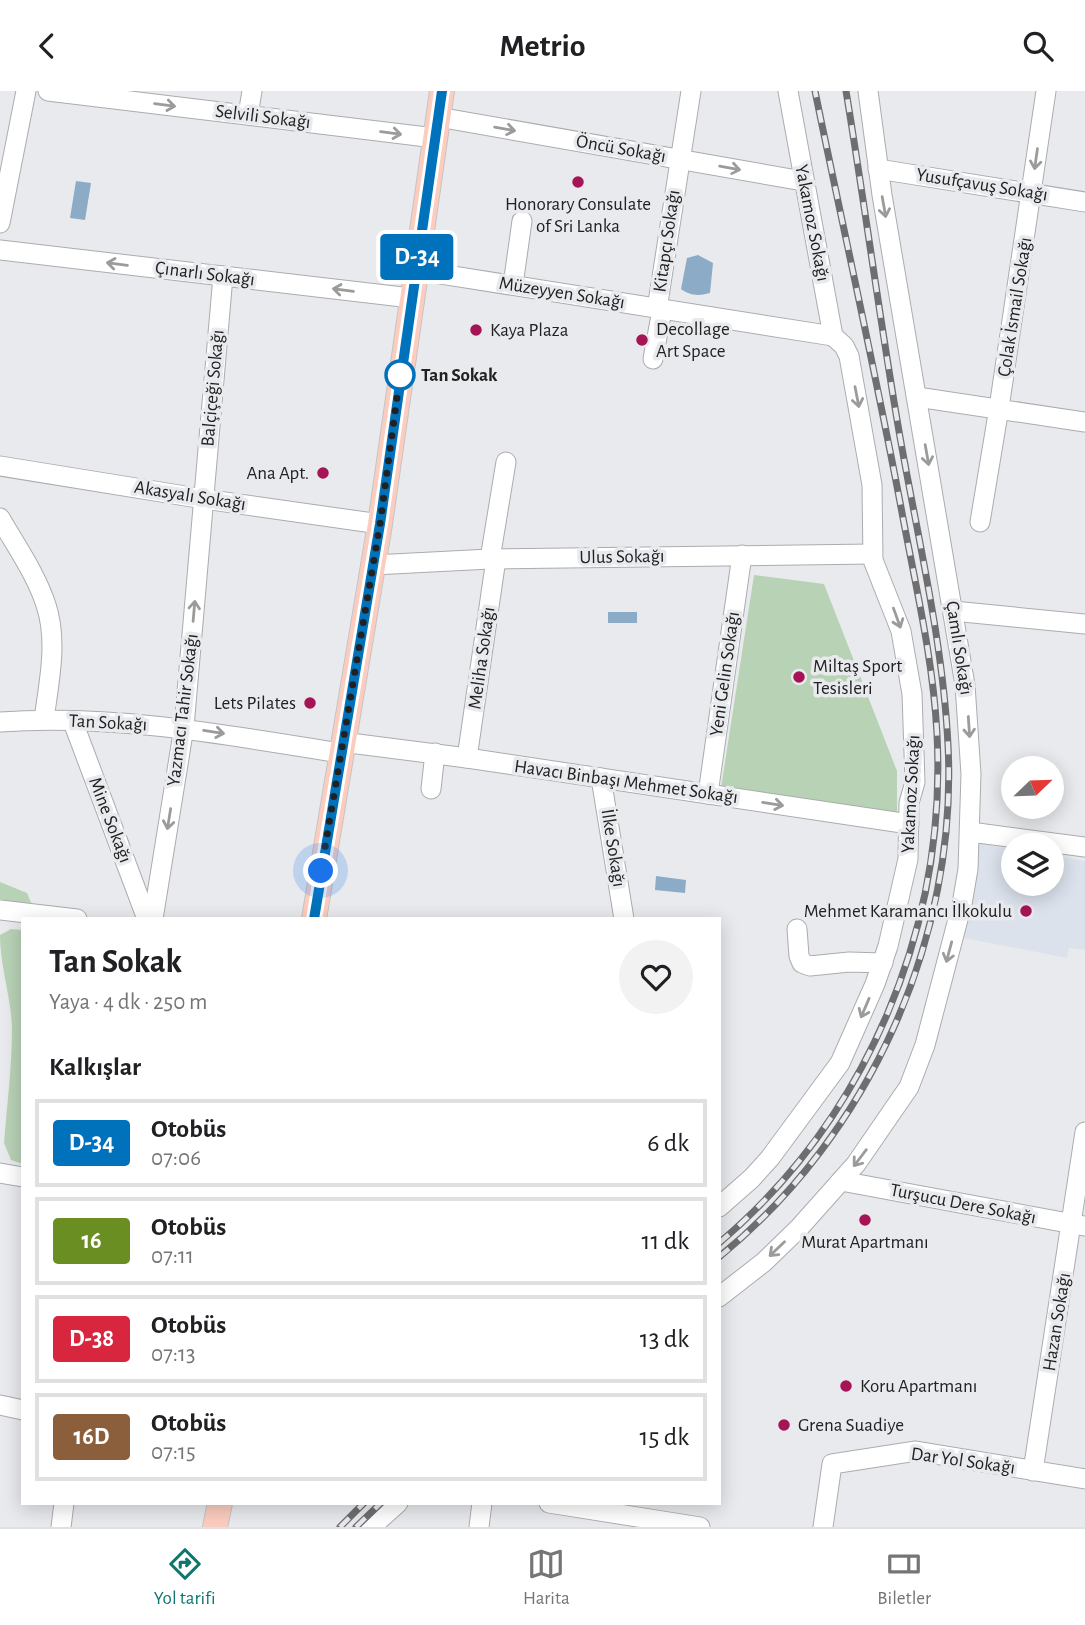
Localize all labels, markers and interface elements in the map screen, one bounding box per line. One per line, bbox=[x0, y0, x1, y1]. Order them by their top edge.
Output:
icon: back bbox=[28, 27, 66, 65]
icon: search bbox=[1019, 27, 1057, 65]
text: Metrio bbox=[499, 30, 586, 62]
one-way arrow bbox=[153, 99, 176, 112]
street label: Selvili Sokağı bbox=[214, 102, 312, 132]
one-way arrow bbox=[494, 122, 516, 136]
one-way arrow bbox=[379, 126, 401, 139]
street label: Öncü Sokağı bbox=[575, 131, 668, 166]
one-way arrow bbox=[1030, 147, 1043, 169]
one-way arrow bbox=[718, 162, 740, 175]
street label: Yakamoz Sokağı bbox=[791, 163, 833, 283]
street label: Yusufçavuş Sokağı bbox=[915, 165, 1049, 205]
marker: Honorary Consulate of Sri Lanka bbox=[570, 174, 586, 190]
street label: Kitapçı Sokağı bbox=[650, 188, 684, 294]
place label: Honorary Consulate of Sri Lanka bbox=[505, 195, 651, 236]
one-way arrow bbox=[878, 195, 891, 218]
line badge: D-34 bbox=[368, 234, 466, 280]
street label: Çolak İsmail Sokağı bbox=[994, 236, 1035, 378]
text: D-34 bbox=[394, 245, 440, 269]
one-way arrow bbox=[106, 257, 129, 270]
street label: Çınarlı Sokağı bbox=[154, 258, 256, 290]
street label: Müzeyyen Sokağı bbox=[498, 274, 626, 312]
one-way arrow bbox=[332, 284, 355, 297]
place label: Decollage Art Space bbox=[656, 320, 730, 361]
place label: Kaya Plaza bbox=[490, 321, 569, 340]
marker: Kaya Plaza bbox=[468, 322, 484, 338]
street label: Balçiçeği Sokağı bbox=[198, 329, 228, 447]
marker: Decollage Art Space bbox=[634, 332, 650, 348]
marker: Tan Sokak bbox=[385, 360, 415, 390]
place label: Tan Sokak bbox=[421, 366, 498, 385]
one-way arrow bbox=[851, 385, 864, 408]
one-way arrow bbox=[921, 444, 934, 466]
place label: Ana Apt. bbox=[246, 464, 309, 483]
marker: Ana Apt. bbox=[315, 465, 331, 481]
street label: Akasyalı Sokağı bbox=[133, 478, 247, 514]
street label: Ulus Sokağı bbox=[579, 547, 665, 567]
one-way arrow bbox=[188, 600, 201, 622]
street label: Çamlı Sokağı bbox=[942, 600, 976, 696]
street label: Meliha Sokağı bbox=[465, 606, 499, 710]
one-way arrow bbox=[892, 607, 904, 629]
street label: Yeni Gelin Sokağı bbox=[707, 610, 743, 738]
street label: Yazmacı Tahir Sokağı bbox=[164, 632, 202, 788]
place label: Miltaş Sport Tesisleri bbox=[813, 657, 902, 698]
marker: Miltaş Sport Tesisleri bbox=[791, 669, 807, 685]
place label: Lets Pilates bbox=[214, 694, 296, 713]
marker: Lets Pilates bbox=[302, 695, 318, 711]
street label: Tan Sokağı bbox=[68, 711, 148, 735]
one-way arrow bbox=[963, 715, 976, 738]
one-way arrow bbox=[203, 726, 225, 739]
street label: Yakamoz Sokağı bbox=[898, 734, 924, 854]
north arrow bbox=[1001, 756, 1064, 819]
map controls bbox=[1001, 756, 1064, 896]
street label: Havacı Binbaşı Mehmet Sokağı bbox=[513, 757, 739, 807]
street label: Mine Sokağı bbox=[85, 775, 135, 865]
one-way arrow bbox=[761, 797, 784, 810]
one-way arrow bbox=[162, 807, 175, 830]
street label: İlke Sokağı bbox=[597, 807, 630, 888]
button: layers bbox=[1001, 833, 1064, 896]
your location bbox=[303, 853, 338, 888]
place label: Mehmet Karamancı İlkokulu bbox=[804, 901, 1012, 921]
marker: Mehmet Karamancı İlkokulu bbox=[1018, 903, 1034, 919]
button: heart bbox=[619, 940, 693, 1014]
one-way arrow bbox=[942, 940, 955, 963]
text: Tan Sokak bbox=[49, 946, 182, 979]
text: Yaya · 4 dk · 250 m bbox=[49, 991, 207, 1014]
one-way arrow bbox=[857, 996, 870, 1018]
text: Kalkışlar bbox=[49, 1054, 141, 1080]
text: Otobüs bbox=[151, 1116, 226, 1142]
text: 6 dk bbox=[647, 1130, 689, 1156]
text: D-34 bbox=[69, 1131, 114, 1155]
text: 07:06 bbox=[151, 1147, 201, 1170]
one-way arrow bbox=[853, 1148, 867, 1167]
street label: Turşucu Dere Sokağı bbox=[888, 1181, 1038, 1227]
marker: Murat Apartmanı bbox=[857, 1212, 873, 1228]
text: Otobüs bbox=[151, 1214, 226, 1240]
text: 11 dk bbox=[641, 1228, 689, 1254]
text: 16 bbox=[81, 1229, 102, 1253]
place label: Murat Apartmanı bbox=[801, 1233, 929, 1252]
one-way arrow bbox=[769, 1241, 786, 1258]
text: 07:11 bbox=[151, 1245, 194, 1268]
street label: Hazan Sokağı bbox=[1040, 1271, 1074, 1373]
text: Otobüs bbox=[151, 1312, 226, 1338]
text: 13 dk bbox=[640, 1326, 689, 1352]
text: D-38 bbox=[69, 1327, 114, 1351]
text: 07:13 bbox=[151, 1343, 195, 1366]
place label: Koru Apartmanı bbox=[860, 1377, 977, 1396]
marker: Koru Apartmanı bbox=[838, 1378, 854, 1394]
text: Otobüs bbox=[151, 1410, 226, 1436]
place label: Grena Suadiye bbox=[798, 1416, 904, 1435]
marker: Grena Suadiye bbox=[776, 1417, 792, 1433]
text: 15 dk bbox=[640, 1424, 689, 1450]
text: 16D bbox=[74, 1425, 109, 1449]
text: 07:15 bbox=[151, 1441, 196, 1464]
street label: Dar Yol Sokağı bbox=[910, 1444, 1016, 1478]
tab: Yol tarifi bbox=[154, 1545, 215, 1610]
tab: Harita bbox=[523, 1545, 570, 1610]
tab: Biletler bbox=[877, 1545, 931, 1610]

